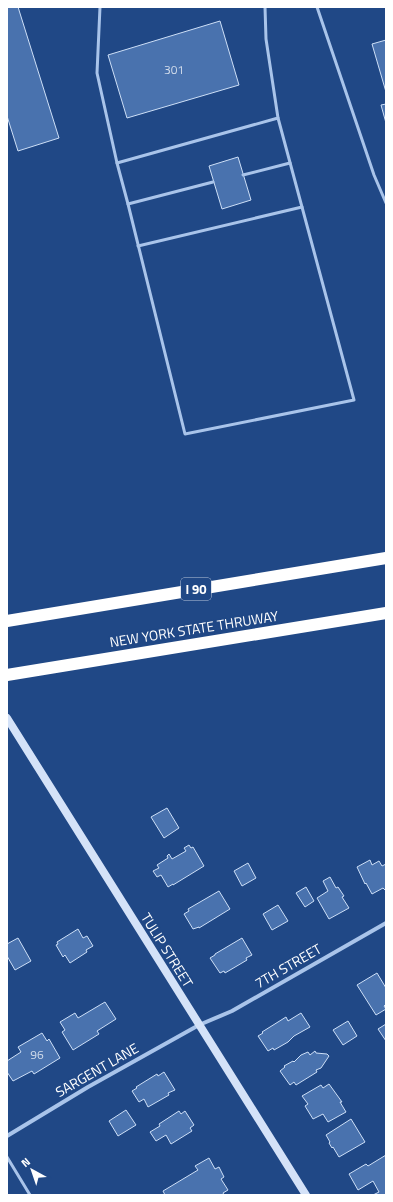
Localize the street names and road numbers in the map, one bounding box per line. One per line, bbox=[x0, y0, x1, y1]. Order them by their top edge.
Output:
road number: I 90 bbox=[181, 578, 211, 600]
street label: NEW YORK STATE THRUWAY bbox=[108, 605, 280, 652]
street label: TULIP STREET bbox=[136, 908, 199, 992]
street label: 7TH STREET bbox=[250, 938, 326, 993]
street label: SARGENT LANE bbox=[51, 1037, 142, 1102]

